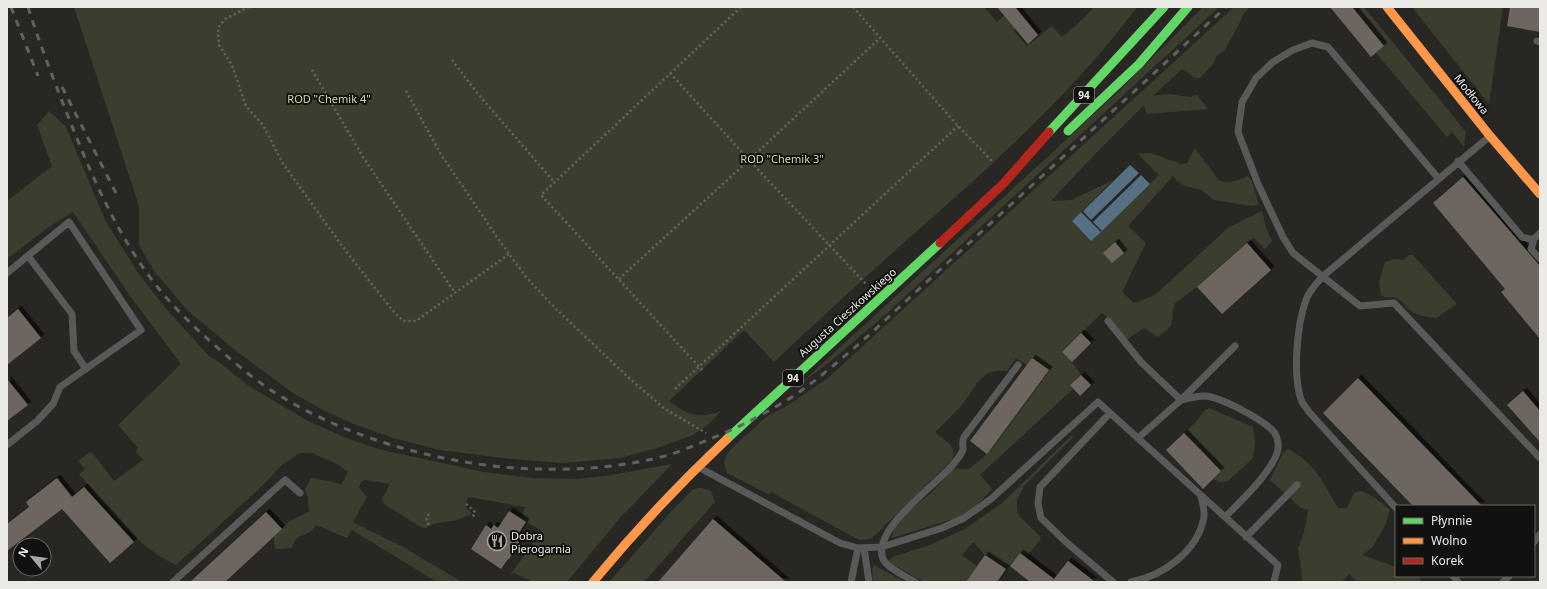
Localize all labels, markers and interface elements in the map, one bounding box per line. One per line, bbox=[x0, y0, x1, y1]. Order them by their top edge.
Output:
street label: Modłowa bbox=[1451, 71, 1493, 117]
road number: 94 bbox=[1074, 87, 1094, 103]
park label: ROD "Chemik 4" bbox=[287, 91, 371, 106]
park label: ROD "Chemik 3" bbox=[740, 151, 824, 166]
street label: Augusta Cieszkowskiego bbox=[795, 264, 899, 360]
road number: 94 bbox=[783, 370, 803, 386]
legend bbox=[1395, 505, 1535, 577]
text: Płynnie bbox=[1431, 512, 1472, 529]
place label: Dobra Pierogarnia bbox=[511, 528, 571, 556]
restaurant icon: Dobra Pierogarnia bbox=[486, 530, 508, 552]
text: Wolno bbox=[1431, 532, 1467, 549]
north arrow bbox=[12, 537, 52, 577]
text: N bbox=[14, 544, 32, 559]
text: Korek bbox=[1431, 552, 1464, 569]

